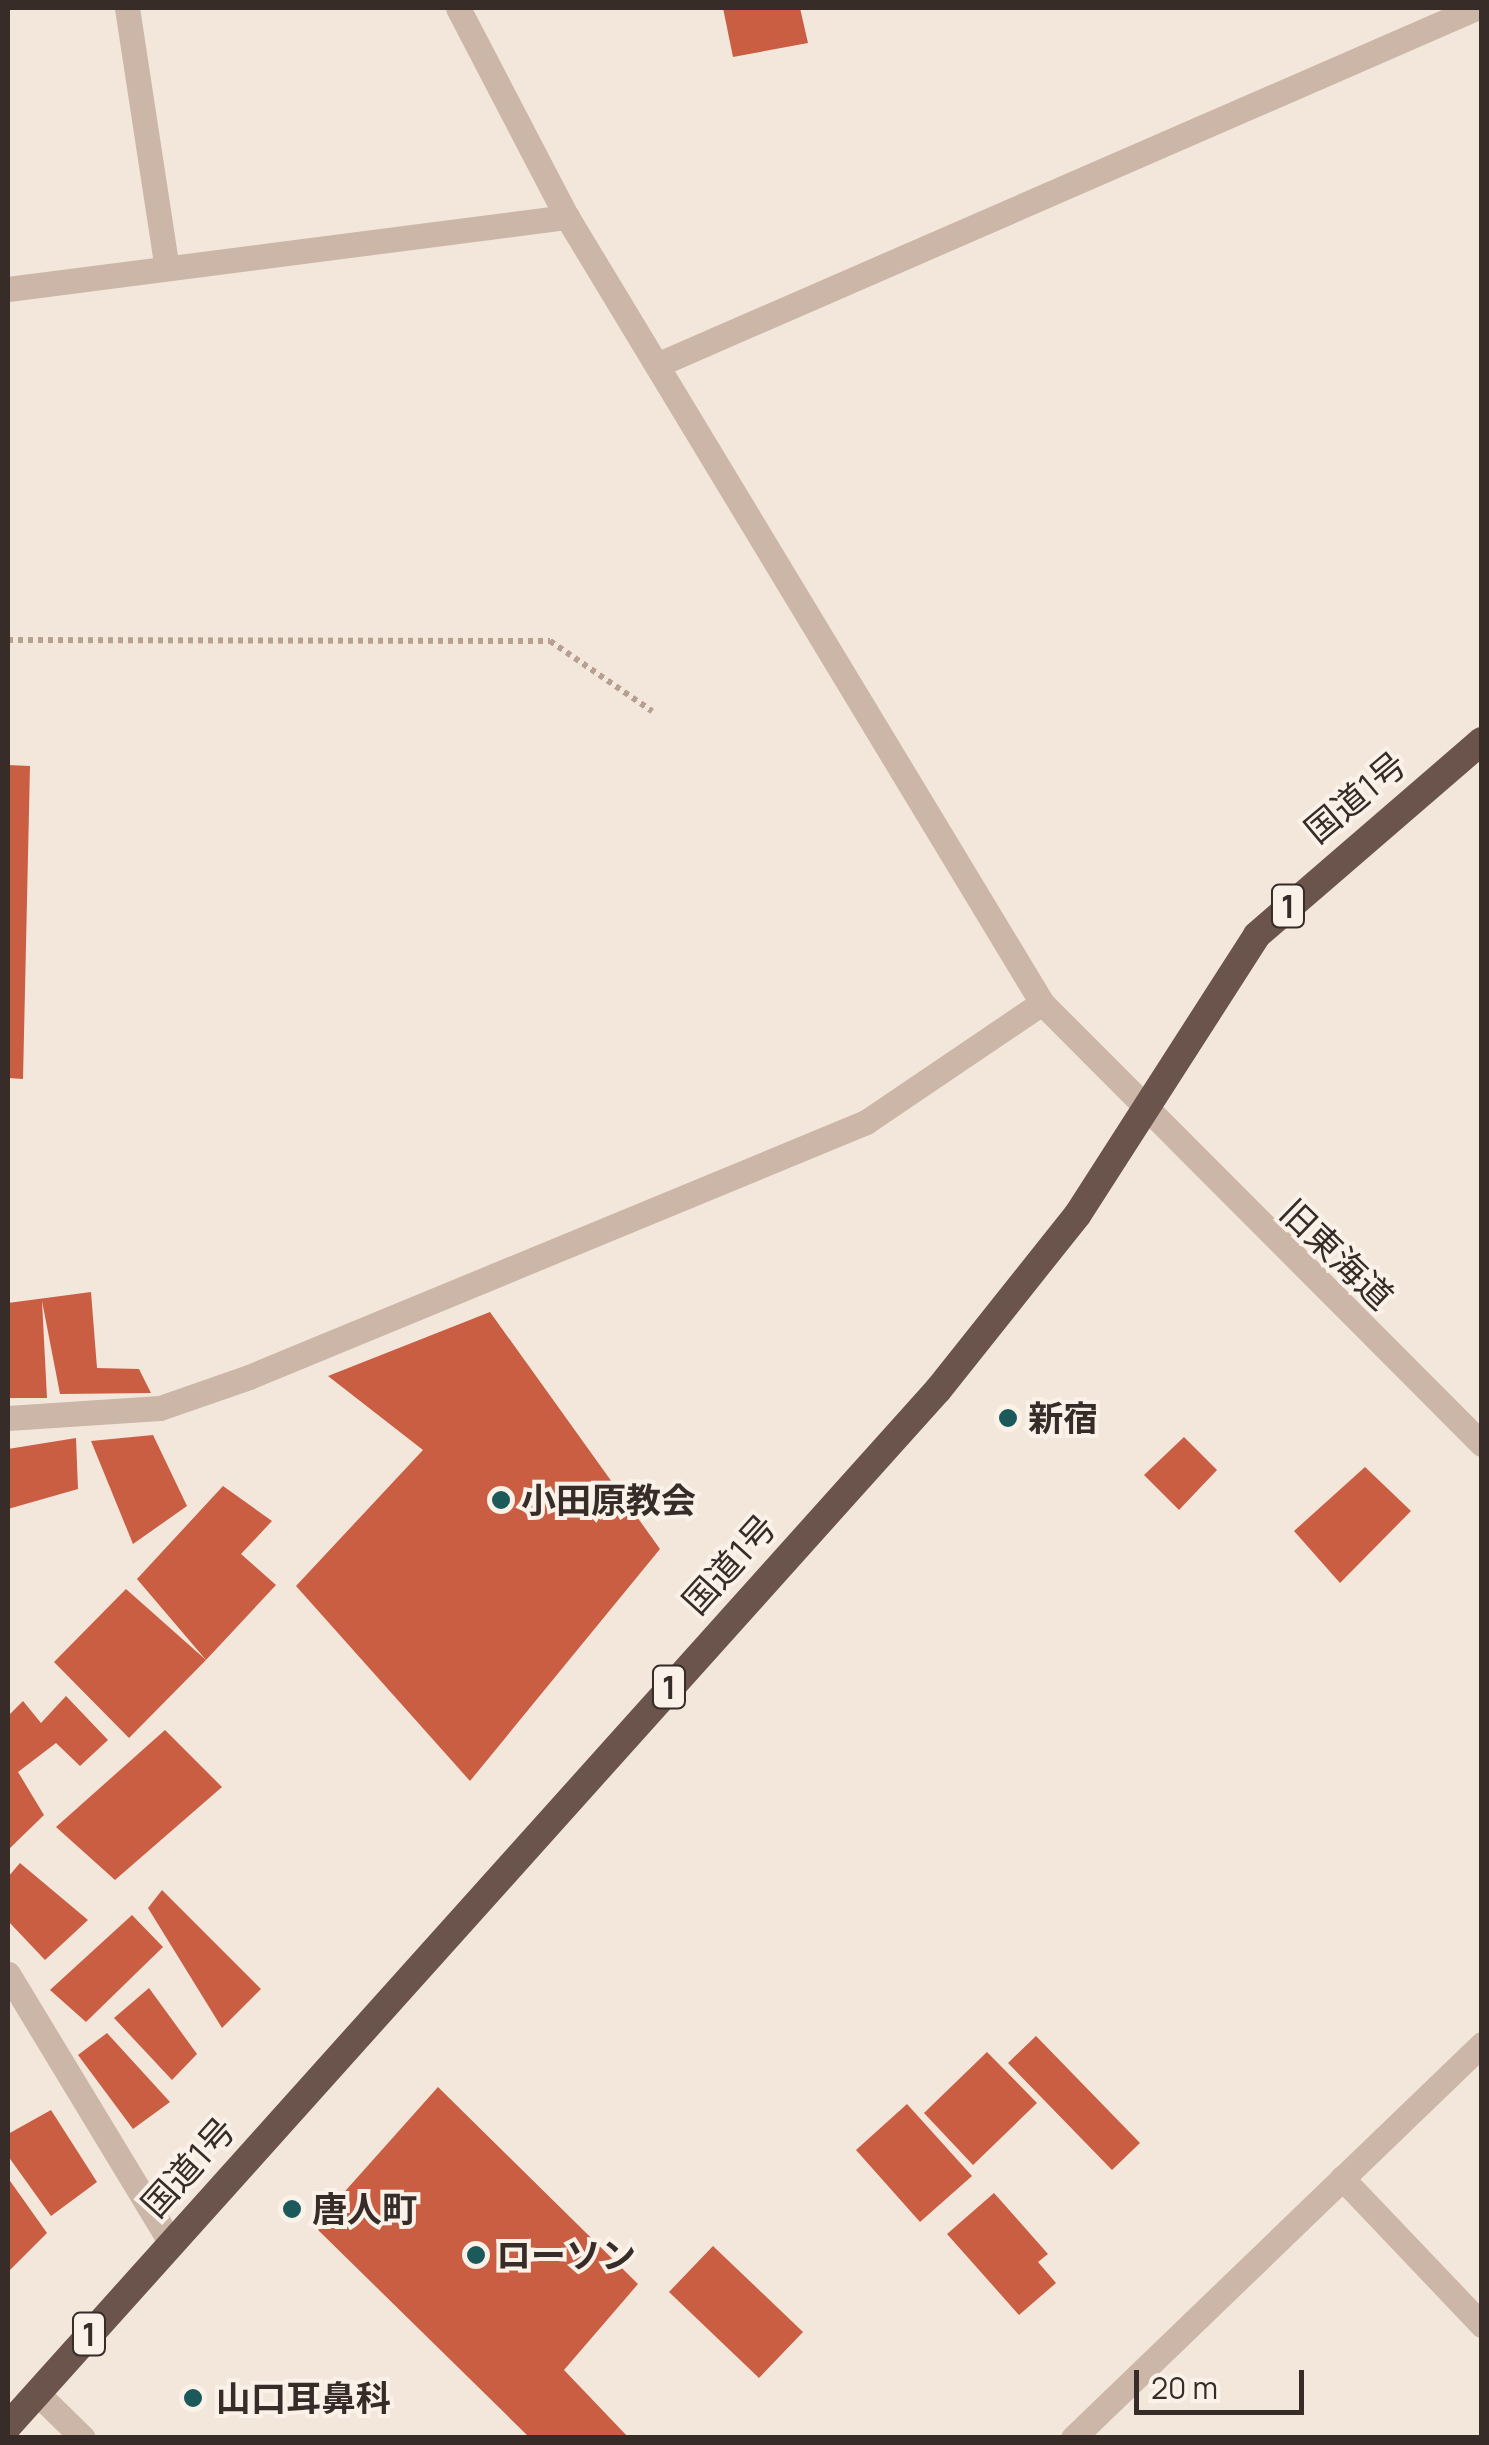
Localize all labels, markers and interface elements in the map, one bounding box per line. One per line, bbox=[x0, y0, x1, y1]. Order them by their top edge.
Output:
street label: 国道1号 bbox=[1296, 743, 1414, 851]
road number: 1 bbox=[1270, 879, 1306, 933]
street label: 旧東海道 bbox=[1272, 1190, 1402, 1318]
place label: 新宿 bbox=[1028, 1397, 1098, 1439]
marker: 新宿 bbox=[997, 1407, 1019, 1429]
place label: 小田原教会 bbox=[521, 1479, 696, 1521]
marker: 小田原教会 bbox=[490, 1489, 512, 1511]
street label: 国道1号 bbox=[674, 1506, 784, 1622]
road number: 1 bbox=[652, 1660, 686, 1714]
street label: 国道1号 bbox=[133, 2109, 243, 2225]
place label: 唐人町 bbox=[312, 2188, 417, 2230]
marker: 唐人町 bbox=[281, 2198, 303, 2220]
place label: ローソン bbox=[496, 2234, 636, 2276]
marker: ローソン bbox=[465, 2244, 487, 2266]
road number: 1 bbox=[72, 2307, 106, 2361]
scale bar bbox=[1139, 2350, 1309, 2412]
text: 20 m bbox=[1151, 2367, 1218, 2408]
place label: 山口耳鼻科 bbox=[216, 2377, 391, 2419]
marker: 山口耳鼻科 bbox=[180, 2385, 206, 2411]

